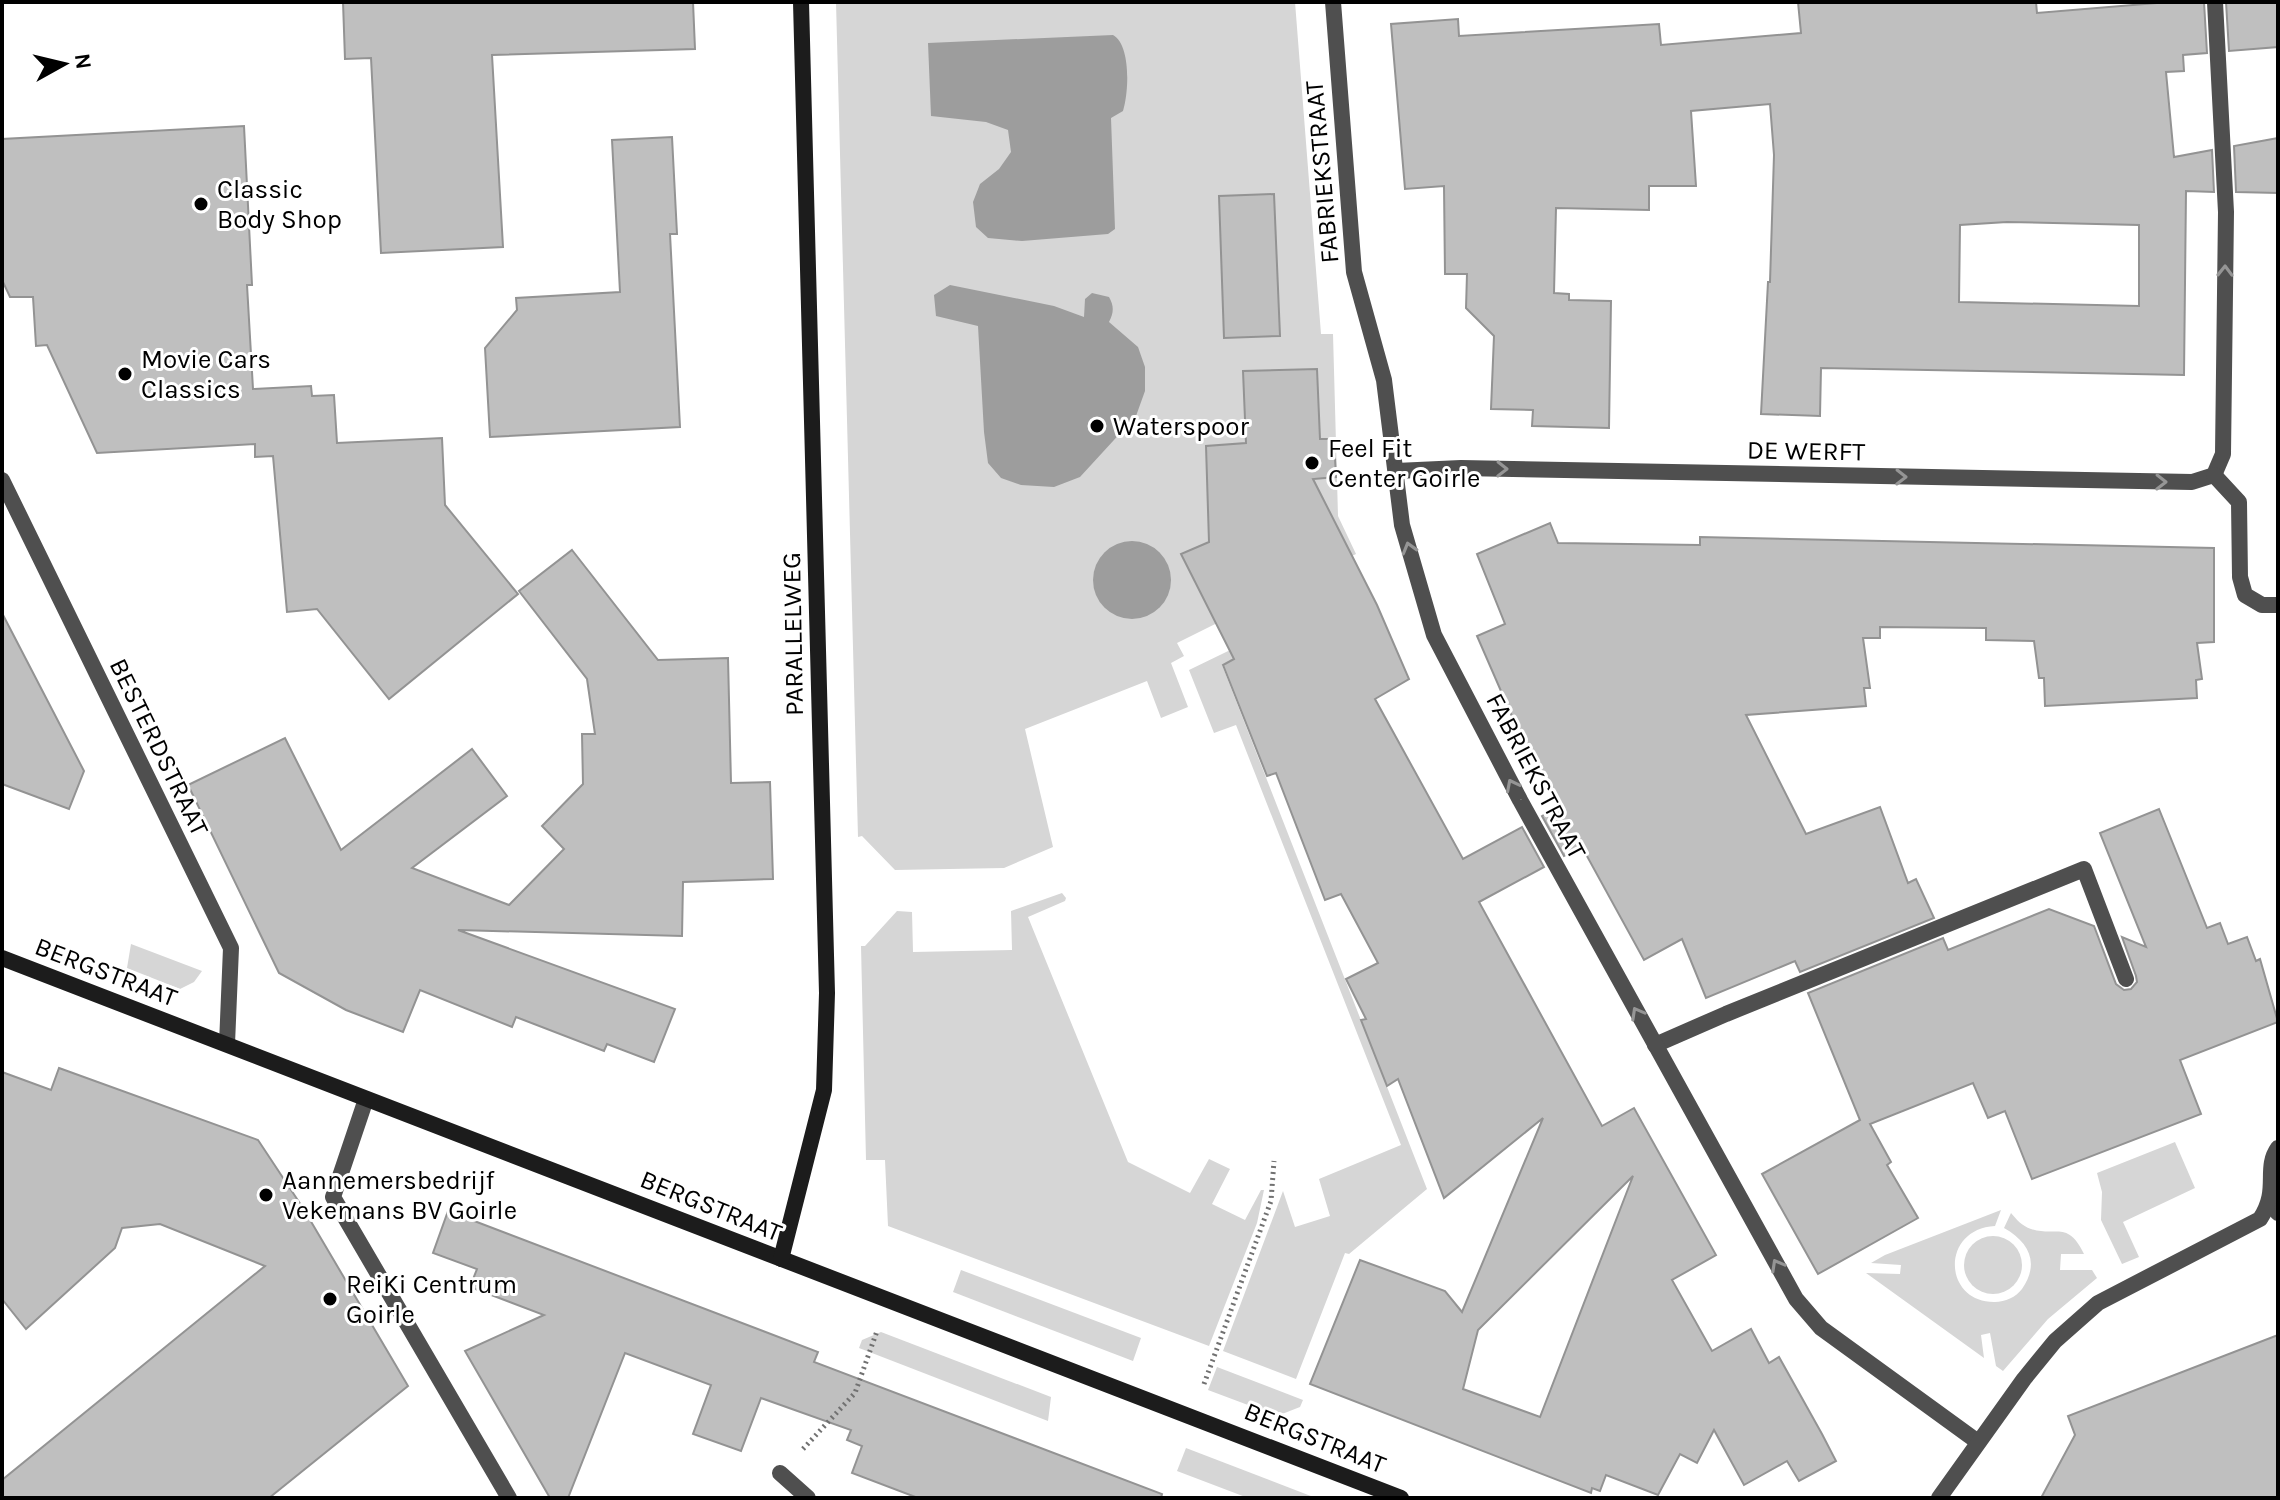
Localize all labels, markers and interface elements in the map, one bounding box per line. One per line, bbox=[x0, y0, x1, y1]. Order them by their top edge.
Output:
north arrow bbox=[24, 24, 104, 104]
text: N bbox=[69, 52, 97, 71]
street label: FABRIEKSTRAAT bbox=[1299, 79, 1345, 265]
place label: Classic Body Shop bbox=[217, 174, 342, 235]
marker: Classic Body Shop bbox=[192, 195, 210, 213]
one-way arrow bbox=[2217, 264, 2234, 277]
place label: Movie Cars Classics bbox=[141, 344, 271, 405]
marker: Movie Cars Classics bbox=[116, 365, 134, 383]
place label: Waterspoor bbox=[1113, 411, 1250, 442]
marker: Waterspoor bbox=[1088, 417, 1106, 435]
place label: Feel Fit Center Goirle bbox=[1328, 433, 1480, 494]
street label: DE WERFT bbox=[1747, 434, 1865, 468]
marker: Feel Fit Center Goirle bbox=[1303, 454, 1321, 472]
one-way arrow bbox=[1496, 460, 1509, 478]
one-way arrow bbox=[1895, 468, 1908, 485]
one-way arrow bbox=[2155, 473, 2168, 490]
one-way arrow bbox=[1402, 541, 1418, 555]
street label: PARALLELWEG bbox=[776, 552, 810, 716]
street label: BESTERDSTRAAT bbox=[103, 653, 215, 841]
street label: FABRIEKSTRAAT bbox=[1479, 688, 1593, 864]
one-way arrow bbox=[1506, 779, 1521, 793]
street label: BERGSTRAAT bbox=[30, 931, 182, 1013]
one-way arrow bbox=[1631, 1007, 1647, 1022]
street label: BERGSTRAAT bbox=[636, 1164, 786, 1248]
place label: Aannemersbedrijf Vekemans BV Goirle bbox=[282, 1165, 517, 1226]
marker: Aannemersbedrijf Vekemans BV Goirle bbox=[257, 1186, 275, 1204]
one-way arrow bbox=[1771, 1259, 1786, 1273]
place label: ReiKi Centrum Goirle bbox=[346, 1269, 517, 1330]
marker: ReiKi Centrum Goirle bbox=[321, 1290, 339, 1308]
street label: BERGSTRAAT bbox=[1240, 1396, 1390, 1480]

